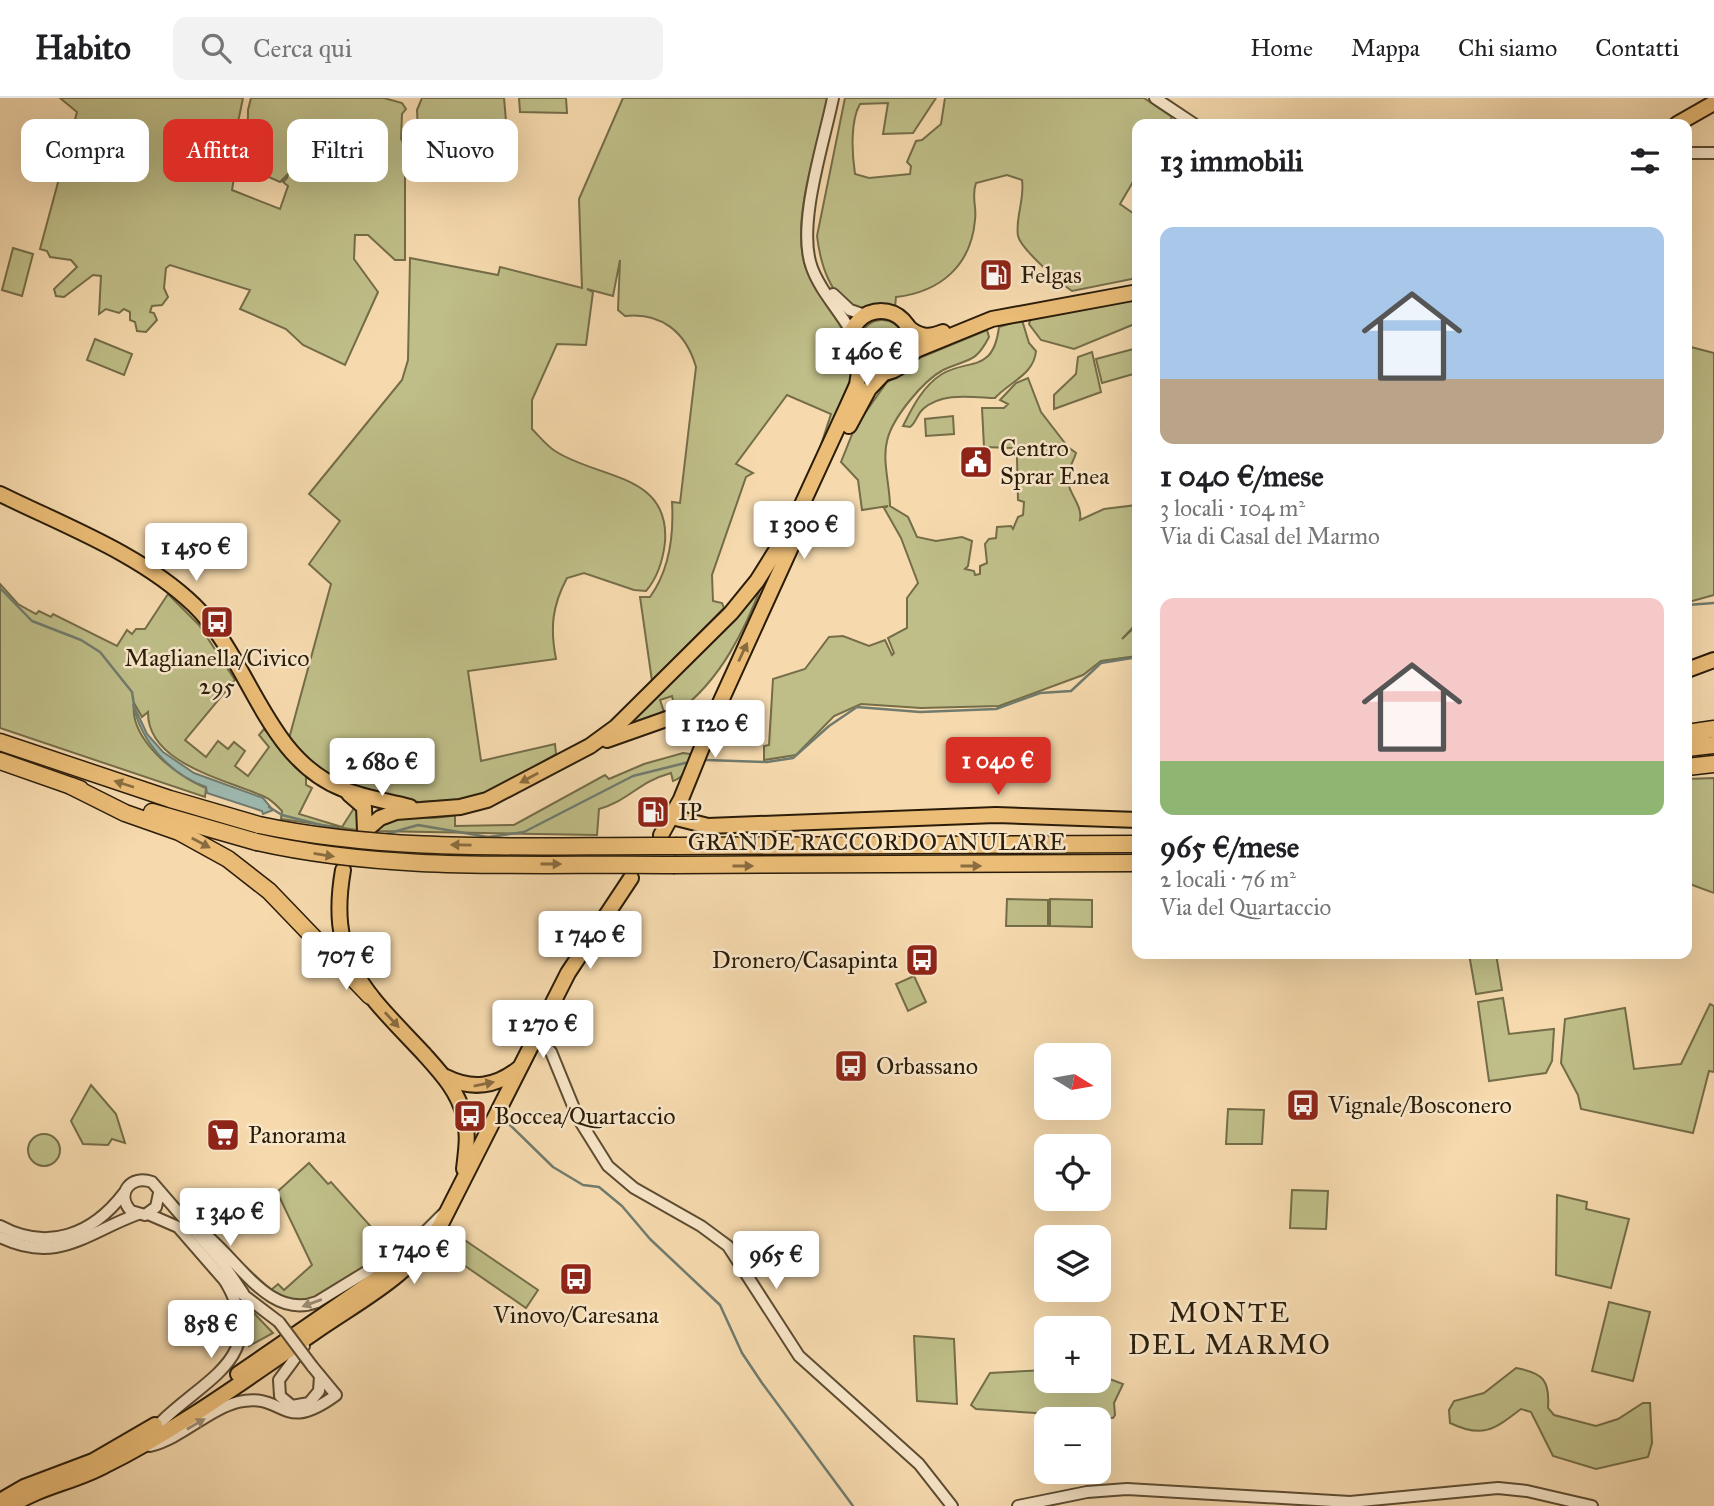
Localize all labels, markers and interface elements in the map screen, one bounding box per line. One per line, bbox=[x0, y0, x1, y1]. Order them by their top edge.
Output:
search box bbox=[173, 17, 663, 80]
text: Habito bbox=[35, 28, 131, 68]
icon: search bbox=[197, 29, 235, 67]
text: Cerca qui bbox=[253, 32, 352, 64]
text: Home bbox=[1250, 33, 1313, 63]
text: Mappa bbox=[1351, 33, 1420, 63]
text: Chi siamo bbox=[1458, 33, 1557, 63]
text: Contatti bbox=[1595, 33, 1679, 63]
chip: Compra bbox=[21, 119, 149, 182]
chip: Affitta bbox=[163, 119, 273, 182]
chip: Filtri bbox=[287, 119, 388, 182]
chip: Nuovo bbox=[402, 119, 518, 182]
icon: filters bbox=[1626, 142, 1664, 180]
text: 13 immobili bbox=[1160, 143, 1303, 179]
fuel station icon: Felgas bbox=[977, 256, 1015, 294]
place label: Felgas bbox=[1020, 260, 1082, 290]
icon: home bbox=[1349, 273, 1475, 399]
pin: 1 460 € bbox=[802, 328, 932, 388]
text: 1 460 € bbox=[832, 337, 902, 365]
place label: Centro Sprar Enea bbox=[1000, 433, 1110, 491]
public building icon: Centro Sprar Enea bbox=[957, 443, 995, 481]
text: 1 040 €/mese bbox=[1160, 458, 1324, 494]
text: 3 locali · 104 m² bbox=[1160, 494, 1305, 522]
pin: 1 300 € bbox=[739, 502, 869, 561]
text: 1 300 € bbox=[770, 510, 838, 538]
text: Via di Casal del Marmo bbox=[1160, 522, 1380, 550]
pin: 1 450 € bbox=[131, 524, 261, 583]
text: 1 450 € bbox=[161, 532, 231, 560]
bus stop icon: Maglianella/Civico 295 bbox=[198, 603, 236, 641]
one-way arrow bbox=[738, 641, 749, 662]
place label: Maglianella/Civico 295 bbox=[124, 643, 310, 701]
icon: home bbox=[1349, 644, 1475, 770]
pin: 1 120 € bbox=[650, 700, 780, 760]
text: 1 120 € bbox=[682, 709, 748, 737]
pin: 2 680 € bbox=[317, 738, 447, 798]
pin: 1 040 € bbox=[933, 738, 1063, 797]
text: 1 040 € bbox=[962, 746, 1034, 774]
text: 2 680 € bbox=[346, 747, 418, 775]
one-way arrow bbox=[519, 772, 539, 784]
one-way arrow bbox=[113, 778, 134, 789]
fuel station icon: IP bbox=[634, 793, 672, 831]
place label: IP bbox=[678, 797, 702, 827]
street label: GRANDE RACCORDO ANULARE bbox=[688, 827, 1066, 857]
text: 965 €/mese bbox=[1160, 829, 1299, 865]
one-way arrow bbox=[191, 838, 211, 849]
one-way arrow bbox=[450, 839, 472, 851]
one-way arrow bbox=[313, 850, 335, 861]
one-way arrow bbox=[540, 858, 562, 870]
one-way arrow bbox=[733, 860, 755, 871]
one-way arrow bbox=[960, 860, 982, 872]
text: 2 locali · 76 m² bbox=[1160, 865, 1296, 893]
text: Via del Quartaccio bbox=[1160, 893, 1331, 921]
pin: 1 740 € bbox=[525, 912, 655, 971]
text: 1 740 € bbox=[555, 920, 625, 948]
pin: 707 € bbox=[297, 932, 395, 992]
text: 707 € bbox=[318, 941, 374, 969]
bus stop icon: Dronero/Casapinta bbox=[903, 941, 941, 979]
place label: Dronero/Casapinta bbox=[712, 945, 899, 975]
pin: 1 270 € bbox=[478, 1000, 608, 1060]
text: 1 270 € bbox=[508, 1009, 578, 1037]
one-way arrow bbox=[384, 1011, 400, 1029]
north arrow bbox=[1034, 1043, 1111, 1120]
map controls bbox=[1034, 1043, 1111, 1484]
bus stop icon: Orbassano bbox=[832, 1047, 870, 1085]
place label: Orbassano bbox=[876, 1051, 978, 1081]
one-way arrow bbox=[473, 1078, 495, 1089]
bus stop icon: Vignale/Bosconero bbox=[1284, 1086, 1322, 1124]
place label: Vignale/Bosconero bbox=[1327, 1090, 1512, 1120]
bus stop icon: Boccea/Quartaccio bbox=[451, 1097, 489, 1135]
place label: Boccea/Quartaccio bbox=[494, 1101, 676, 1131]
supermarket icon: Panorama bbox=[204, 1116, 242, 1154]
place label: Panorama bbox=[248, 1120, 347, 1150]
button: locate bbox=[1034, 1134, 1111, 1211]
pin: 1 340 € bbox=[165, 1188, 295, 1248]
text: 1 340 € bbox=[196, 1197, 264, 1225]
button: layers bbox=[1034, 1225, 1111, 1302]
pin: 1 740 € bbox=[349, 1226, 479, 1286]
pin: 965 € bbox=[727, 1232, 825, 1291]
text: 1 740 € bbox=[379, 1235, 449, 1263]
text: 965 € bbox=[749, 1240, 803, 1268]
bus stop icon: Vinovo/Caresana bbox=[557, 1260, 595, 1298]
district label: MONTE DEL MARMO bbox=[1128, 1295, 1332, 1362]
one-way arrow bbox=[302, 1297, 323, 1308]
pin: 858 € bbox=[162, 1300, 260, 1360]
place label: Vinovo/Caresana bbox=[492, 1300, 660, 1330]
text: 858 € bbox=[184, 1309, 238, 1337]
button: + bbox=[1034, 1316, 1111, 1393]
button: − bbox=[1034, 1407, 1111, 1484]
one-way arrow bbox=[186, 1419, 206, 1431]

